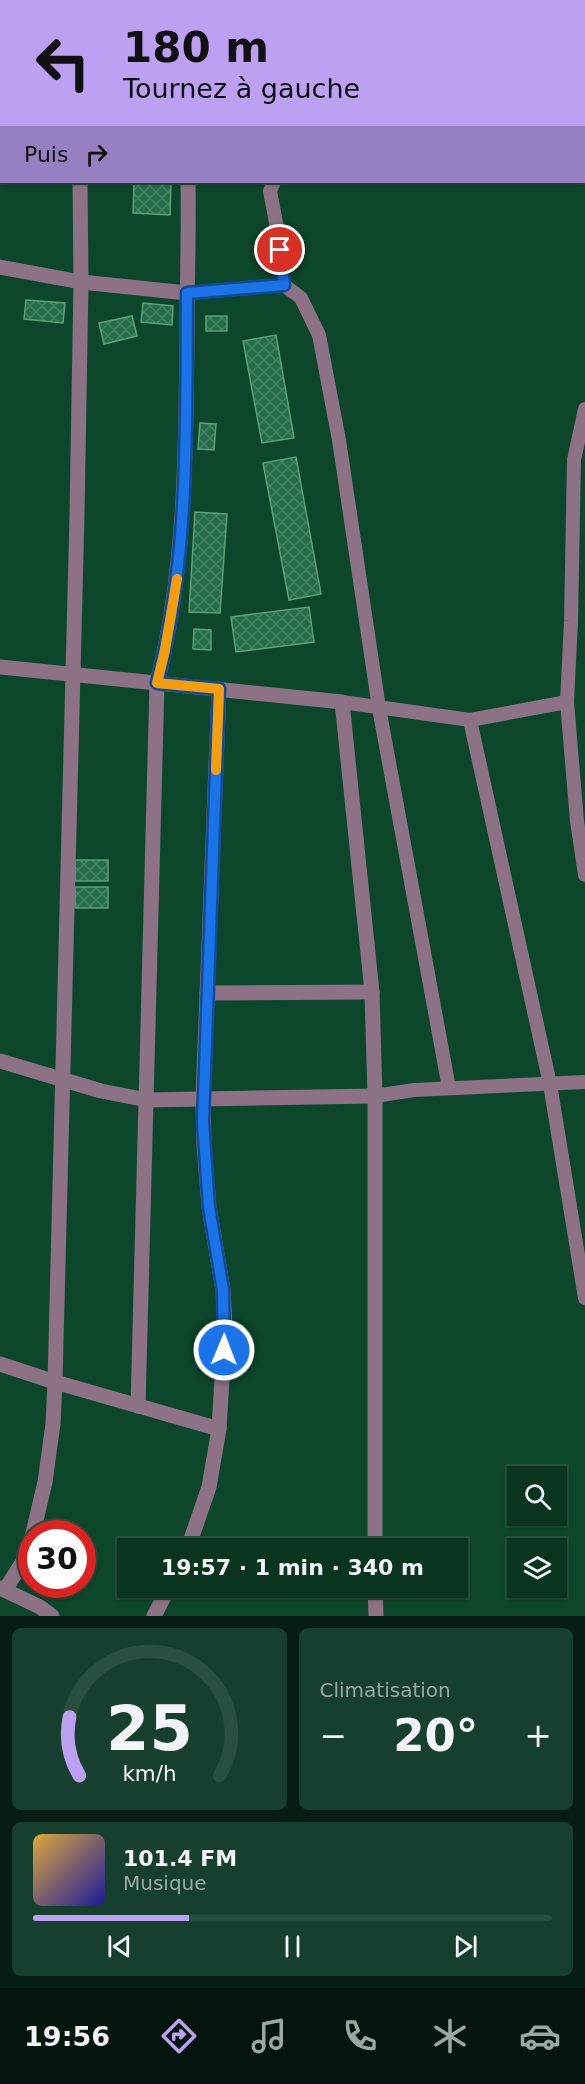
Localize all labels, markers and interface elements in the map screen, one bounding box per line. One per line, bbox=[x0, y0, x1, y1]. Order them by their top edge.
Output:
text: 180 m bbox=[123, 23, 269, 72]
icon: left bbox=[24, 24, 102, 102]
text: Tournez à gauche bbox=[123, 73, 360, 104]
icon: right bbox=[80, 138, 113, 171]
text: Puis bbox=[24, 142, 68, 167]
pin bbox=[254, 224, 305, 275]
icon: arrive bbox=[263, 233, 296, 266]
position arrow bbox=[192, 1318, 256, 1382]
map controls bbox=[507, 1466, 567, 1598]
button: search bbox=[507, 1466, 567, 1526]
speed limit sign: 30 bbox=[18, 1520, 96, 1598]
button: layers bbox=[507, 1538, 567, 1598]
text: 19:57 · 1 min · 340 m bbox=[161, 1555, 424, 1580]
text: Climatisation bbox=[320, 1678, 451, 1702]
text: 25 bbox=[106, 1692, 193, 1765]
text: 20° bbox=[393, 1709, 478, 1762]
text: − bbox=[320, 1716, 347, 1755]
text: + bbox=[524, 1716, 552, 1755]
text: km/h bbox=[122, 1761, 176, 1786]
text: 101.4 FM bbox=[123, 1846, 237, 1871]
text: Musique bbox=[123, 1871, 207, 1895]
icon: previous bbox=[103, 1930, 136, 1963]
icon: pause bbox=[276, 1930, 309, 1963]
icon: next bbox=[449, 1930, 482, 1963]
icon: directions bbox=[158, 2015, 200, 2057]
icon: music bbox=[248, 2015, 290, 2057]
icon: phone bbox=[339, 2015, 381, 2057]
icon: climate bbox=[429, 2015, 471, 2057]
icon: car bbox=[519, 2015, 561, 2057]
text: 19:56 bbox=[24, 2021, 110, 2052]

